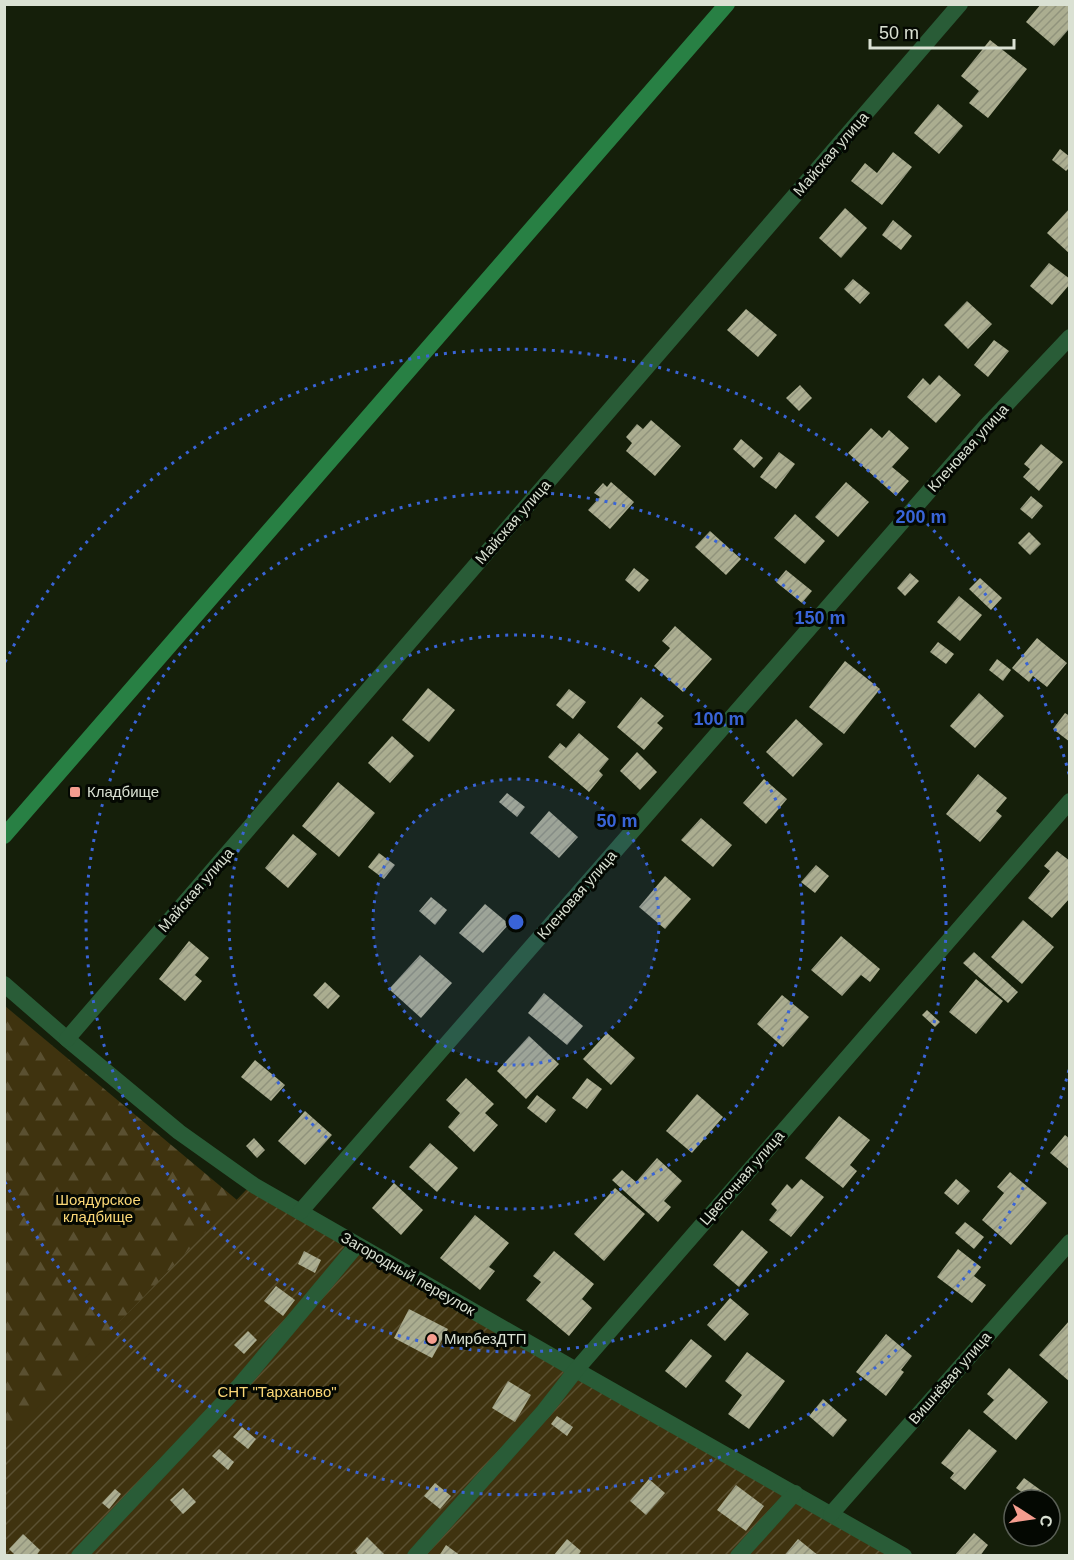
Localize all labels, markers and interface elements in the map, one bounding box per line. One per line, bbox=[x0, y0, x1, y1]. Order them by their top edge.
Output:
scale bar bbox=[870, 12, 1014, 50]
text: 50 m bbox=[879, 23, 919, 43]
street label: Майская улица bbox=[790, 108, 872, 199]
street label: Кленовая улица bbox=[924, 400, 1012, 495]
street label: Майская улица bbox=[472, 476, 554, 567]
text: 200 m bbox=[895, 507, 947, 527]
text: 150 m bbox=[794, 608, 846, 628]
text: 100 m bbox=[693, 709, 745, 729]
place label: Кладбище bbox=[87, 783, 159, 800]
marker: Кладбище bbox=[68, 785, 82, 799]
text: 50 m bbox=[596, 811, 638, 831]
street label: Майская улица bbox=[155, 844, 237, 935]
street label: Кленовая улица bbox=[533, 846, 620, 943]
centre of rings bbox=[506, 912, 526, 932]
street label: Цветочная улица bbox=[696, 1127, 788, 1228]
park label: Шоядурское кладбище bbox=[55, 1191, 141, 1225]
street label: Загородный переулок bbox=[338, 1228, 479, 1319]
street label: Вишнёвая улица bbox=[905, 1328, 995, 1427]
place label: МирбезДТП bbox=[444, 1330, 527, 1347]
marker: МирбезДТП bbox=[425, 1332, 439, 1346]
park label: СНТ "Тарханово" bbox=[217, 1383, 337, 1400]
north arrow bbox=[1002, 1488, 1062, 1548]
text: С bbox=[1037, 1514, 1056, 1529]

